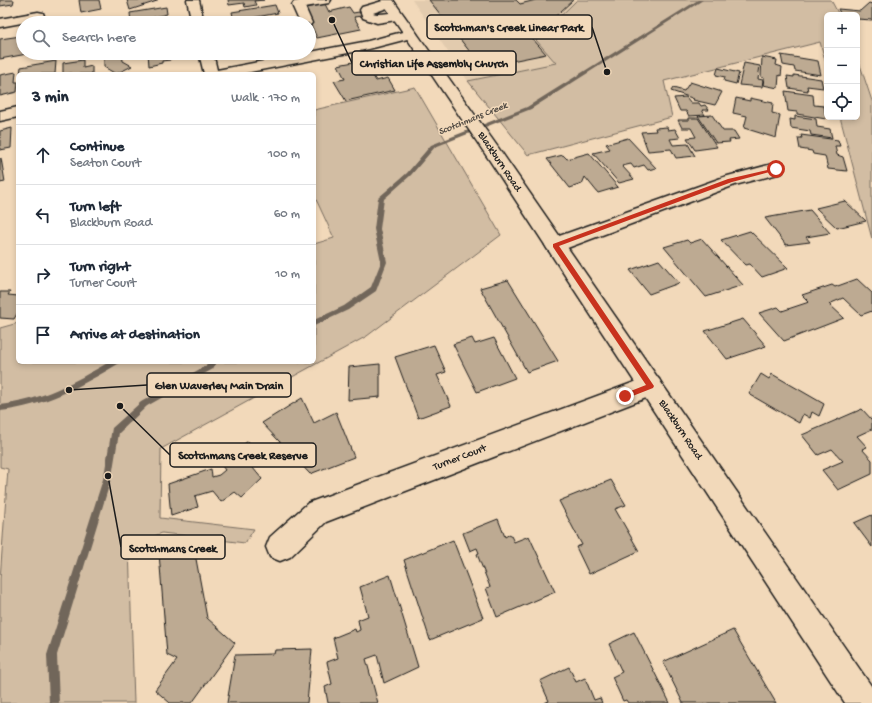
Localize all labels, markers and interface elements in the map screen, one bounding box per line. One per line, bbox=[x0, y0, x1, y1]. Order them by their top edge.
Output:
map controls bbox=[824, 12, 860, 120]
button: + bbox=[824, 12, 860, 48]
callout: Scotchman's Creek Linear Park bbox=[427, 15, 592, 39]
search box bbox=[16, 16, 316, 60]
text: Scotchman's Creek Linear Park bbox=[434, 22, 585, 36]
icon: search bbox=[30, 27, 52, 49]
text: Search here bbox=[62, 29, 136, 47]
button: − bbox=[824, 48, 860, 84]
callout: Christian Life Assembly Church bbox=[352, 51, 516, 75]
text: Christian Life Assembly Church bbox=[359, 58, 509, 72]
button: locate bbox=[824, 84, 860, 120]
text: 3 min bbox=[32, 88, 69, 108]
text: Walk · 170 m bbox=[231, 91, 300, 106]
water label: Scotchmans Creek bbox=[437, 99, 511, 138]
street label: Blackburn Road bbox=[474, 129, 524, 195]
text: Continue bbox=[70, 138, 124, 156]
icon: ahead bbox=[32, 144, 54, 166]
text: 100 m bbox=[268, 147, 300, 162]
text: Seaton Court bbox=[70, 156, 141, 171]
route start bbox=[767, 160, 785, 178]
text: Turn left bbox=[70, 198, 121, 216]
icon: left bbox=[32, 204, 54, 226]
text: 60 m bbox=[274, 207, 300, 222]
text: Blackburn Road bbox=[70, 216, 152, 231]
text: Turn right bbox=[70, 258, 130, 276]
icon: right bbox=[32, 264, 54, 286]
text: 10 m bbox=[275, 267, 300, 282]
text: Turner Court bbox=[70, 276, 136, 291]
icon: arrive bbox=[32, 324, 54, 346]
text: Arrive at destination bbox=[70, 326, 200, 344]
callout: Glen Waverley Main Drain bbox=[147, 373, 291, 397]
text: Glen Waverley Main Drain bbox=[155, 380, 283, 394]
route end bbox=[616, 387, 634, 405]
street label: Blackburn Road bbox=[655, 397, 705, 463]
street label: Turner Court bbox=[431, 442, 490, 474]
callout: Scotchmans Creek Reserve bbox=[170, 443, 316, 467]
text: Scotchmans Creek Reserve bbox=[178, 450, 309, 464]
callout: Scotchmans Creek bbox=[121, 535, 225, 559]
text: Scotchmans Creek bbox=[129, 543, 219, 557]

